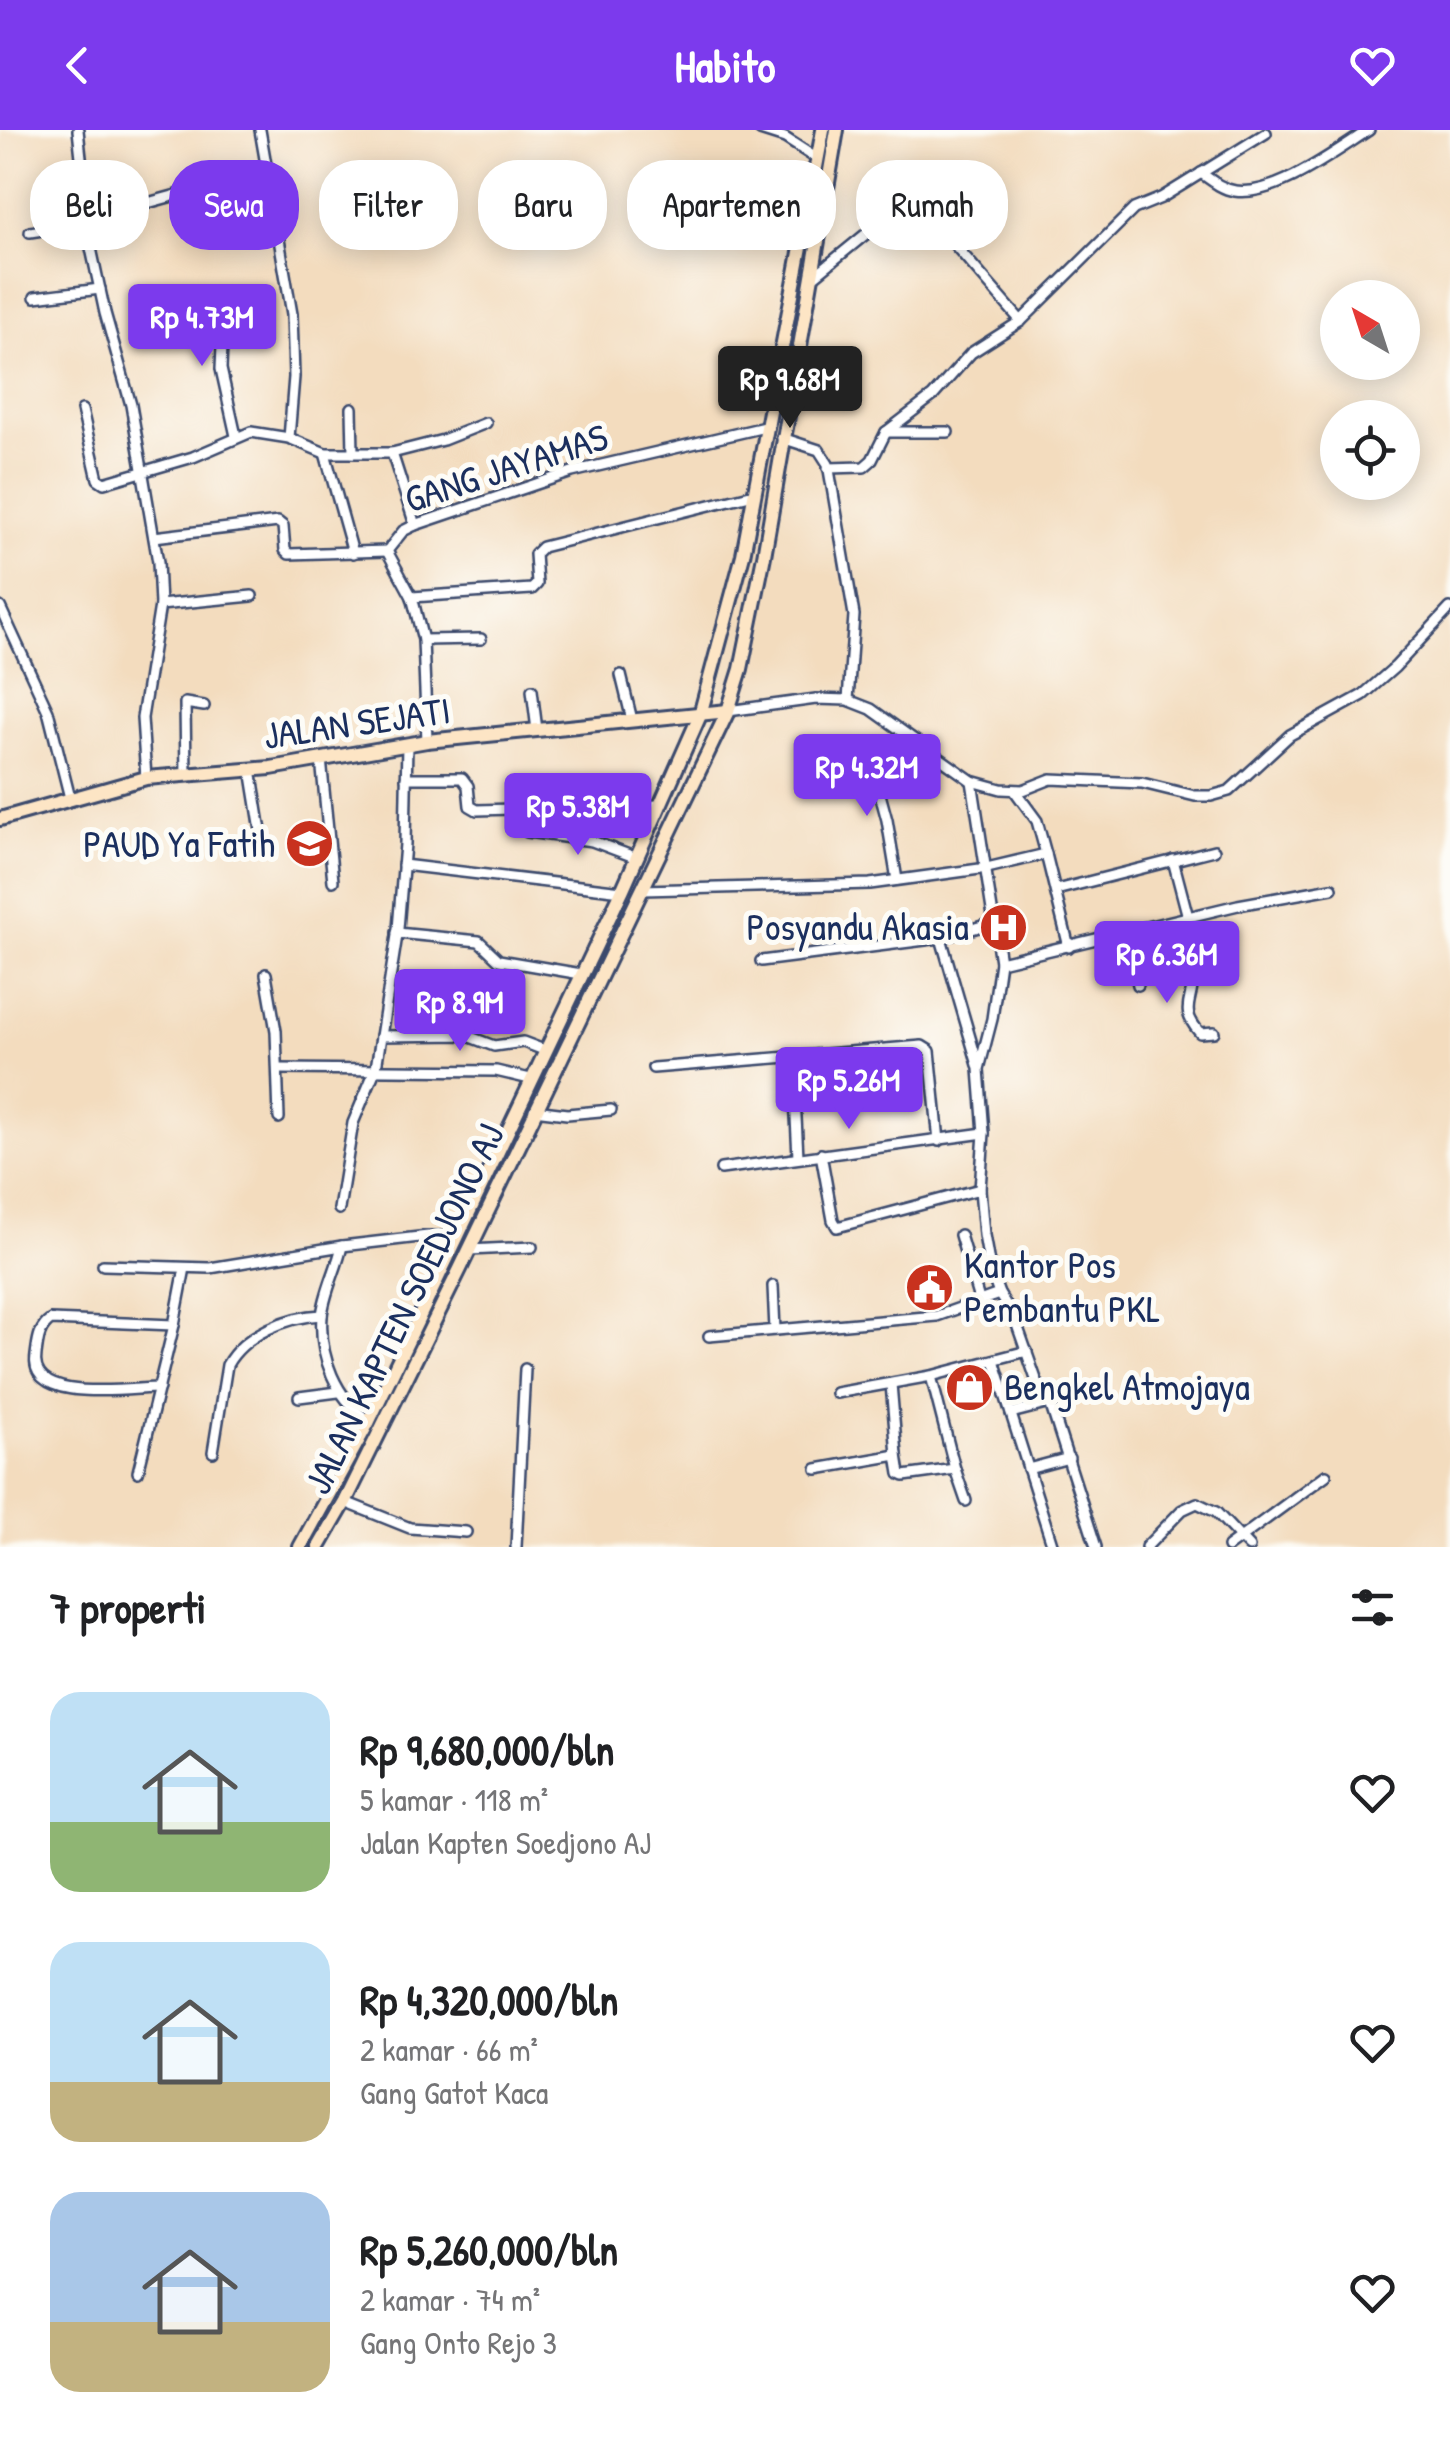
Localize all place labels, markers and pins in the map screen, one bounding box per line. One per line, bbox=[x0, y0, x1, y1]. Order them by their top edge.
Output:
pin: Rp 4.73M bbox=[99, 284, 305, 369]
pin: Rp 9.68M bbox=[687, 346, 893, 431]
pin: Rp 4.32M bbox=[764, 734, 970, 819]
pin: Rp 5.38M bbox=[475, 773, 681, 858]
place label: PAUD Ya Fatih bbox=[83, 817, 275, 869]
school or university icon: PAUD Ya Fatih bbox=[284, 818, 336, 870]
place label: Posyandu Akasia bbox=[747, 900, 969, 952]
hospital icon: Posyandu Akasia bbox=[978, 901, 1030, 953]
pin: Rp 6.36M bbox=[1064, 921, 1270, 1006]
pin: Rp 8.9M bbox=[368, 969, 552, 1054]
pin: Rp 5.26M bbox=[746, 1047, 952, 1132]
place label: Kantor Pos Pembantu PKL bbox=[964, 1238, 1160, 1334]
public building icon: Kantor Pos Pembantu PKL bbox=[903, 1261, 955, 1313]
place label: Bengkel Atmojaya bbox=[1004, 1360, 1250, 1412]
shop icon: Bengkel Atmojaya bbox=[943, 1361, 995, 1413]

